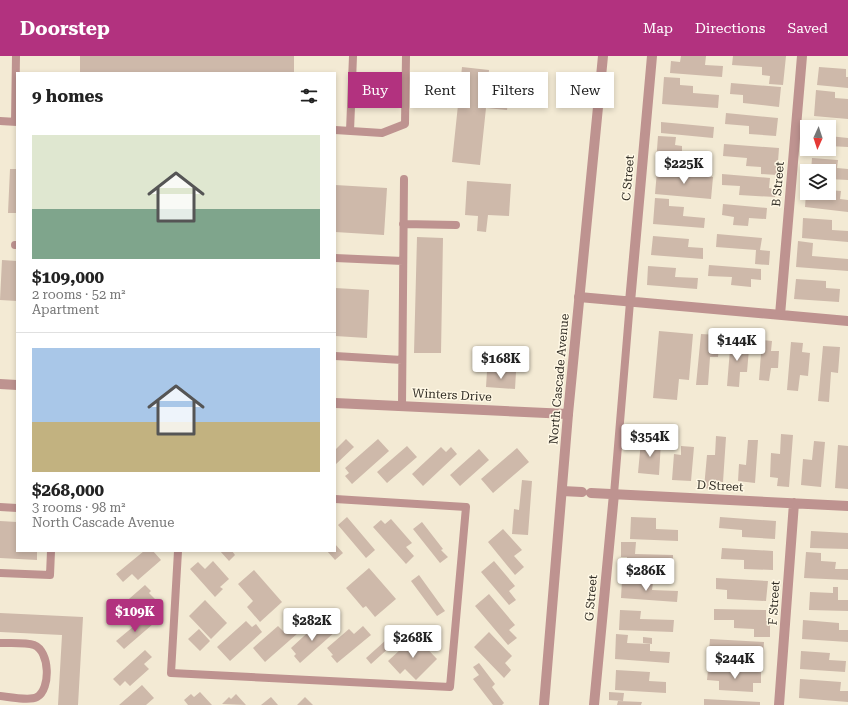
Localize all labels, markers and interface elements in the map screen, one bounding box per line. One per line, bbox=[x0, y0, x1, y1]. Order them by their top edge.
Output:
text: Doorstep bbox=[20, 17, 110, 40]
text: Map bbox=[643, 20, 673, 36]
text: Directions bbox=[695, 20, 765, 36]
text: Saved bbox=[787, 20, 828, 36]
chip: Buy bbox=[348, 72, 402, 108]
chip: Rent bbox=[410, 72, 470, 108]
chip: Filters bbox=[478, 72, 548, 108]
chip: New bbox=[556, 72, 614, 108]
icon: filters bbox=[298, 85, 320, 107]
text: 9 homes bbox=[32, 86, 103, 106]
north arrow bbox=[800, 120, 836, 156]
map controls bbox=[800, 120, 836, 200]
pin: $225K bbox=[656, 151, 712, 185]
street label: C Street bbox=[619, 154, 637, 202]
text: $225K bbox=[664, 156, 704, 171]
street label: B Street bbox=[769, 160, 787, 207]
icon: home bbox=[140, 161, 212, 233]
button: layers bbox=[800, 164, 836, 200]
text: $109,000 bbox=[32, 267, 104, 287]
text: 2 rooms · 52 m² bbox=[32, 287, 126, 302]
text: Apartment bbox=[32, 302, 99, 317]
street label: North Cascade Avenue bbox=[546, 313, 572, 445]
pin: $144K bbox=[709, 328, 765, 362]
text: $144K bbox=[717, 333, 757, 348]
pin: $168K bbox=[473, 346, 529, 380]
text: $168K bbox=[481, 351, 521, 366]
icon: home bbox=[140, 374, 212, 446]
street label: Winters Drive bbox=[412, 386, 493, 404]
pin: $354K bbox=[622, 424, 678, 458]
text: $354K bbox=[630, 429, 670, 444]
street label: D Street bbox=[696, 478, 744, 494]
text: $268,000 bbox=[32, 480, 104, 500]
text: 3 rooms · 98 m² bbox=[32, 500, 126, 515]
text: North Cascade Avenue bbox=[32, 515, 174, 530]
pin: $286K bbox=[618, 558, 674, 592]
text: $286K bbox=[626, 563, 666, 578]
street label: G Street bbox=[582, 574, 600, 622]
street label: F Street bbox=[765, 580, 783, 626]
pin: $109K bbox=[107, 599, 163, 633]
text: $109K bbox=[115, 604, 155, 619]
pin: $282K bbox=[284, 608, 340, 642]
text: $282K bbox=[292, 613, 332, 628]
pin: $268K bbox=[385, 625, 441, 659]
text: $268K bbox=[393, 630, 433, 645]
pin: $244K bbox=[707, 646, 763, 680]
text: $244K bbox=[715, 651, 755, 666]

